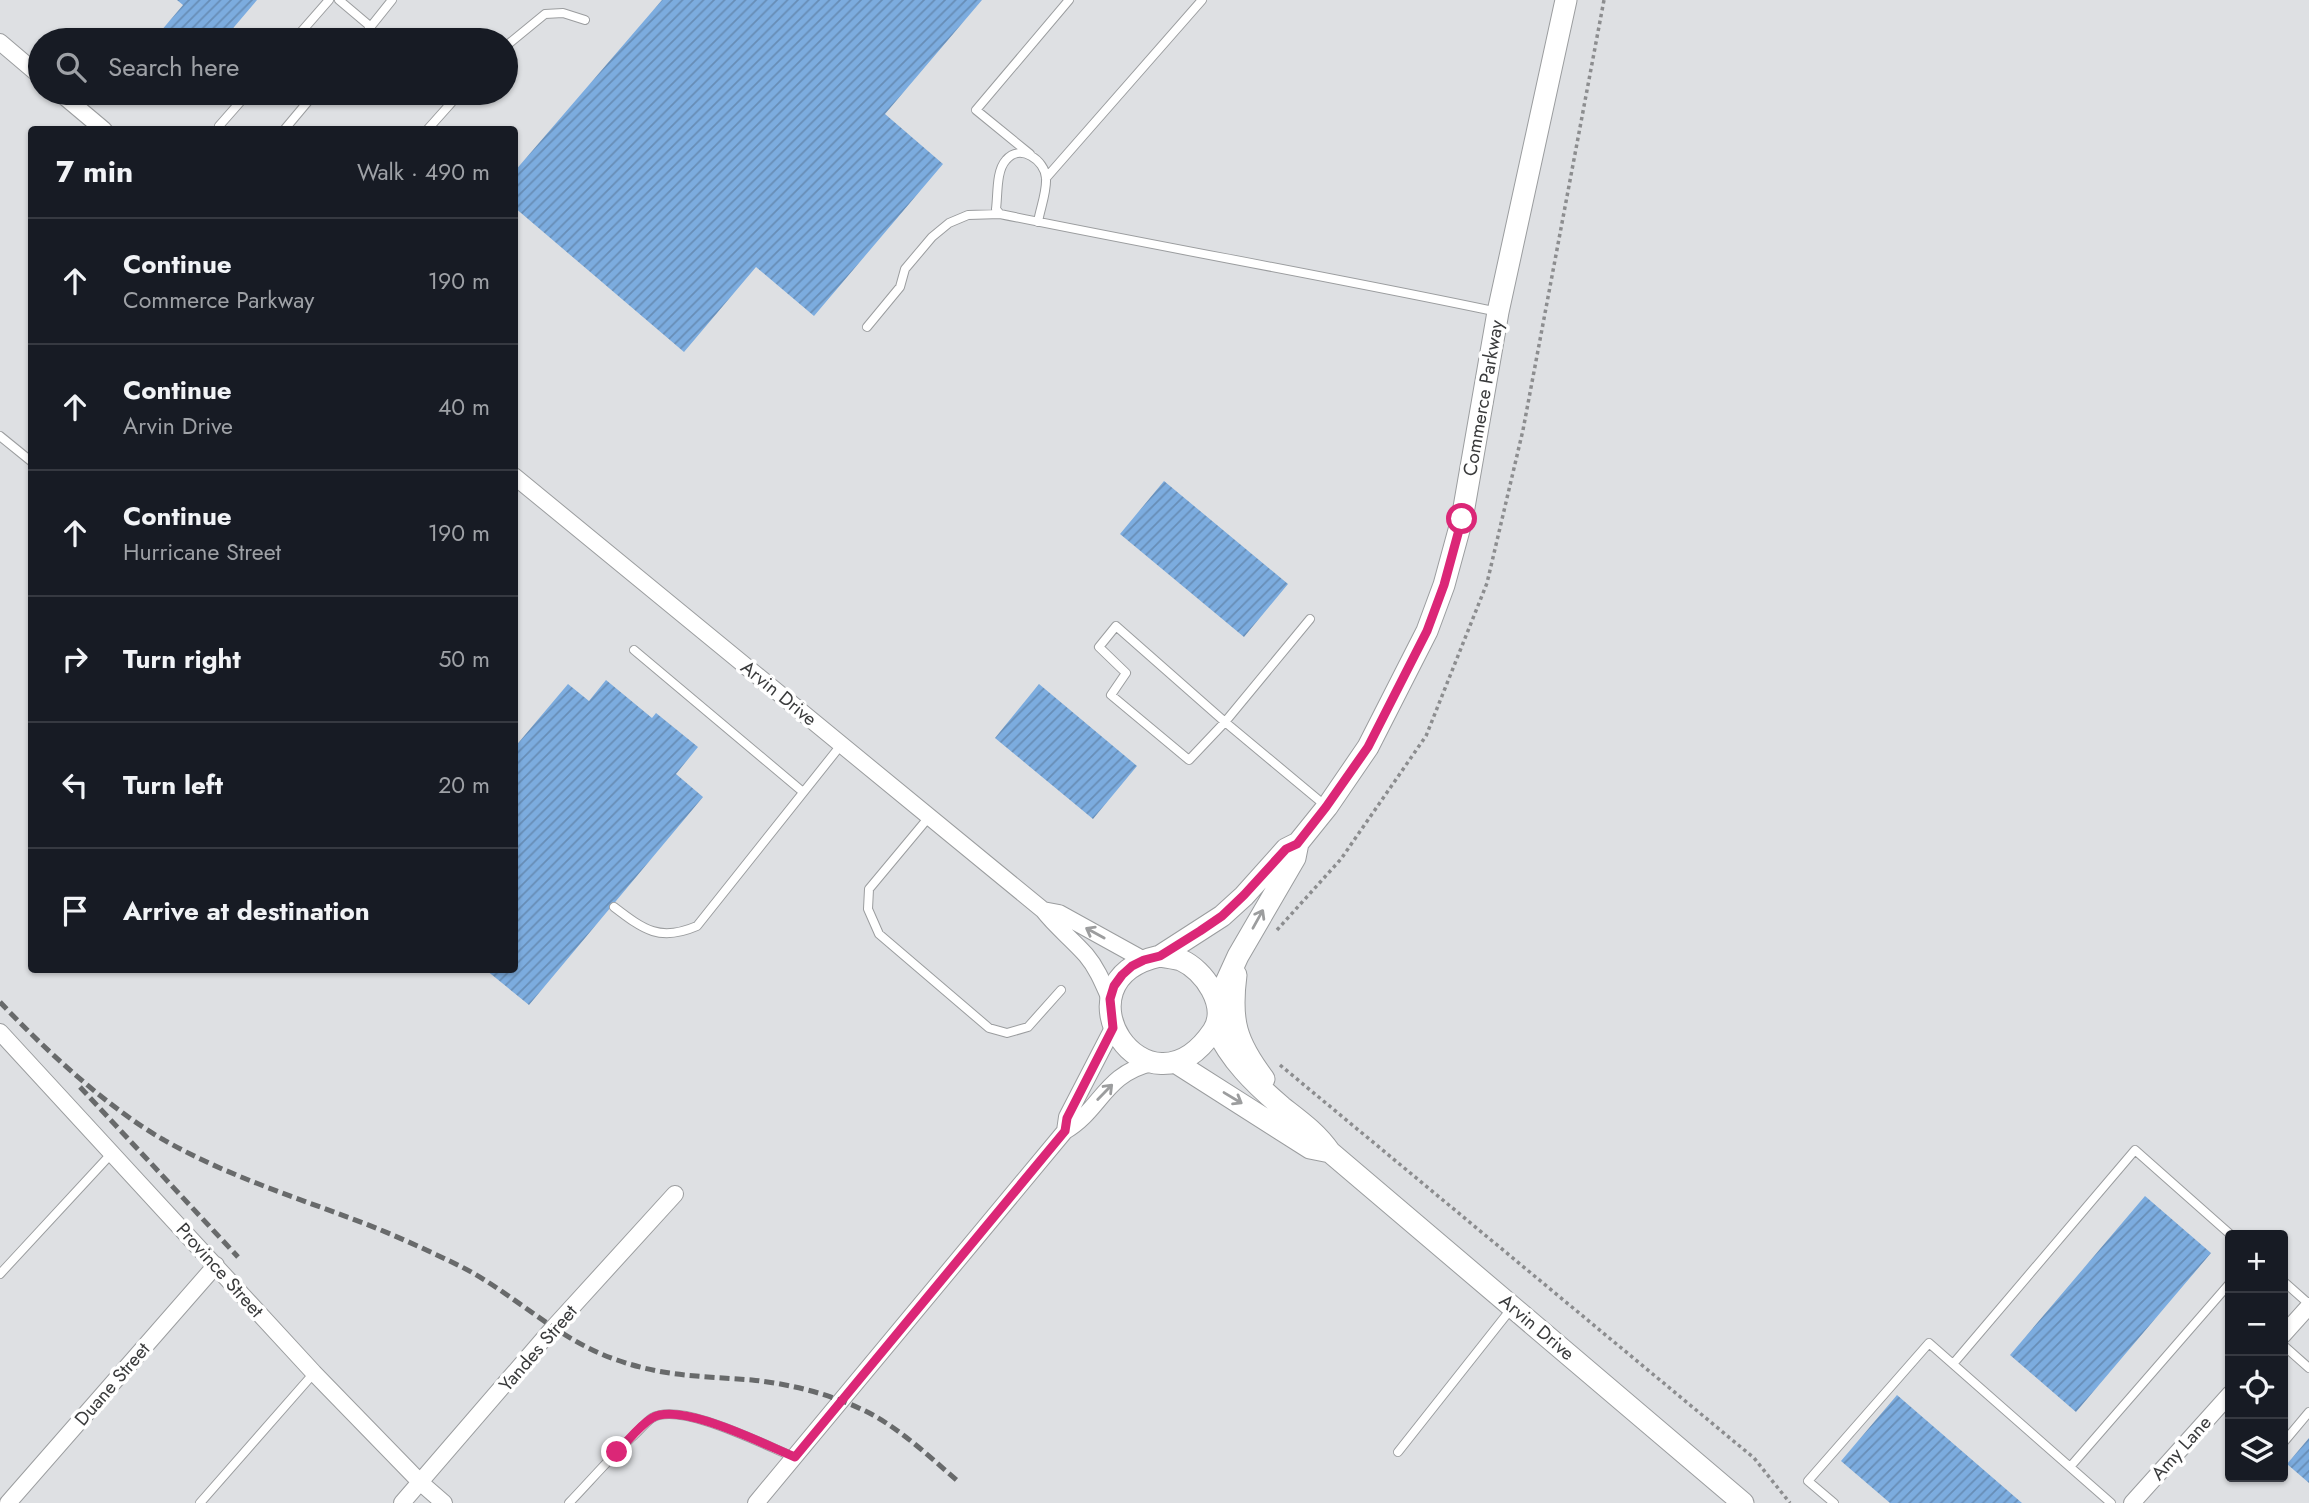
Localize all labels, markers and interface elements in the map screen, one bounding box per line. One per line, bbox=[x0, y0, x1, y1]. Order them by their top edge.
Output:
search box bbox=[28, 28, 518, 105]
icon: search bbox=[52, 48, 90, 86]
text: Search here bbox=[108, 48, 240, 86]
text: 7 min bbox=[56, 150, 133, 193]
text: Walk · 490 m bbox=[357, 155, 490, 189]
text: Continue bbox=[123, 245, 232, 283]
icon: ahead bbox=[56, 262, 94, 300]
text: 190 m bbox=[428, 264, 490, 298]
text: Commerce Parkway bbox=[123, 283, 314, 317]
street label: Commerce Parkway bbox=[1456, 317, 1510, 478]
text: Continue bbox=[123, 371, 232, 409]
icon: ahead bbox=[56, 388, 94, 426]
text: 40 m bbox=[438, 390, 490, 424]
text: Arvin Drive bbox=[123, 409, 233, 443]
text: Continue bbox=[123, 497, 232, 535]
route start bbox=[1446, 503, 1477, 534]
icon: ahead bbox=[56, 514, 94, 552]
text: 190 m bbox=[428, 516, 490, 550]
text: Hurricane Street bbox=[123, 535, 281, 569]
icon: right bbox=[56, 640, 94, 678]
text: Turn right bbox=[123, 640, 241, 678]
text: 50 m bbox=[438, 642, 490, 676]
street label: Arvin Drive bbox=[735, 654, 823, 732]
icon: left bbox=[56, 766, 94, 804]
text: Turn left bbox=[123, 766, 223, 804]
text: 20 m bbox=[438, 768, 490, 802]
icon: arrive bbox=[56, 892, 94, 930]
text: Arrive at destination bbox=[123, 892, 370, 930]
one-way arrow bbox=[1252, 909, 1265, 930]
one-way arrow bbox=[1085, 925, 1105, 939]
one-way arrow bbox=[1096, 1083, 1113, 1100]
one-way arrow bbox=[1223, 1091, 1243, 1105]
street label: Province Street bbox=[170, 1217, 270, 1324]
map controls bbox=[2225, 1230, 2288, 1482]
button: + bbox=[2225, 1230, 2288, 1293]
street label: Arvin Drive bbox=[1494, 1287, 1581, 1367]
button: − bbox=[2225, 1293, 2288, 1356]
street label: Yandes Street bbox=[493, 1298, 584, 1397]
street label: Duane Street bbox=[68, 1336, 156, 1432]
button: locate bbox=[2225, 1356, 2288, 1419]
street label: Amy Lane bbox=[2145, 1410, 2218, 1486]
button: layers bbox=[2225, 1419, 2288, 1482]
route end bbox=[601, 1436, 632, 1467]

